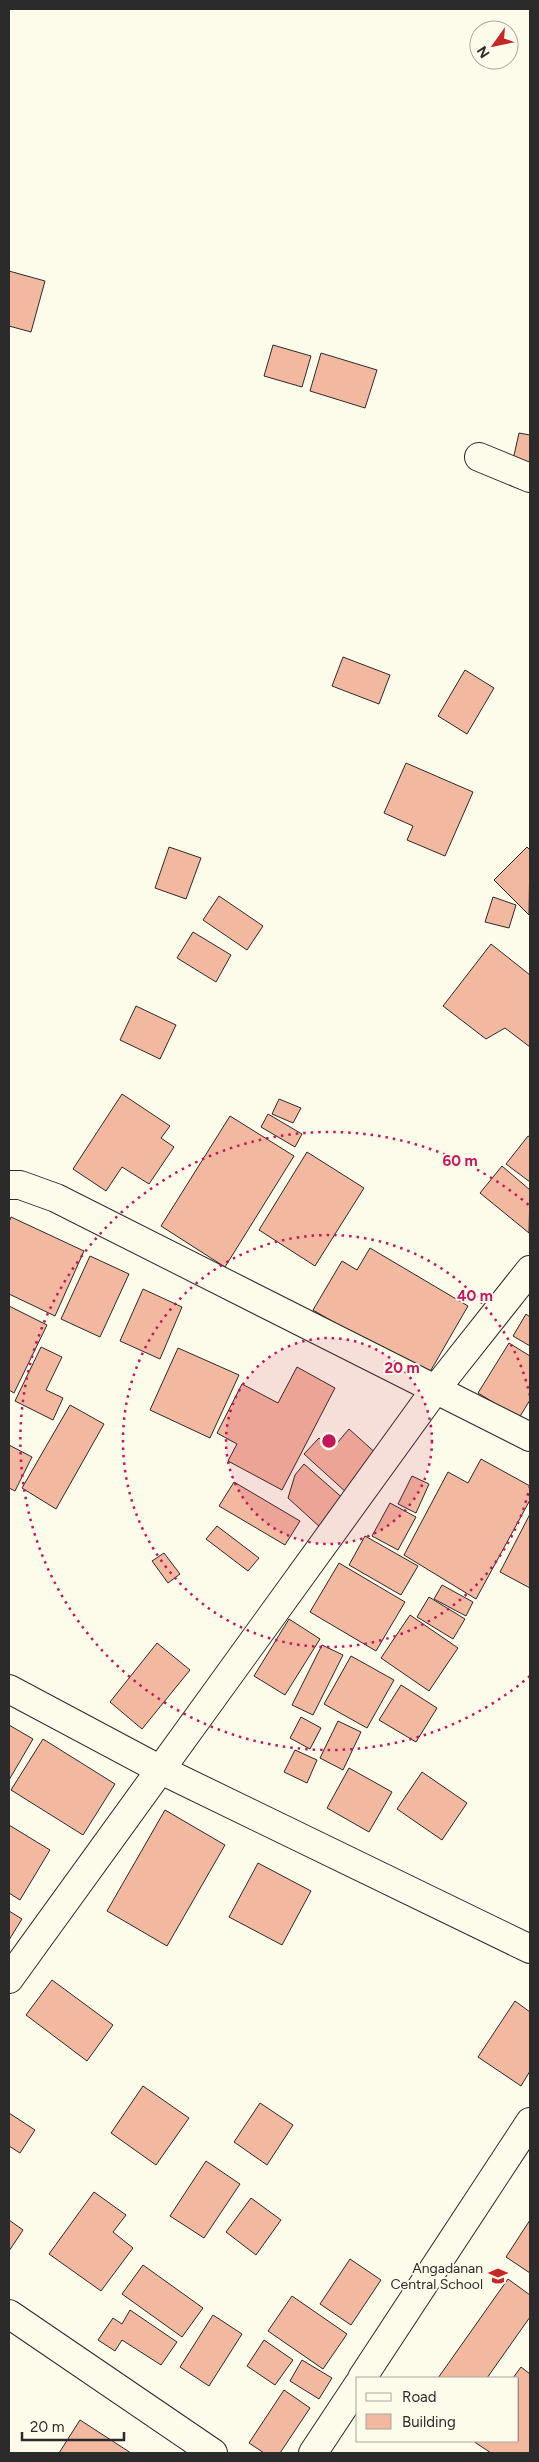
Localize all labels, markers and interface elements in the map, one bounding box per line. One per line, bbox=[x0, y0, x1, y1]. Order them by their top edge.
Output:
north arrow bbox=[469, 20, 519, 70]
text: N bbox=[473, 43, 494, 61]
text: 60 m bbox=[442, 1152, 478, 1170]
text: 40 m bbox=[457, 1287, 493, 1305]
text: 20 m bbox=[384, 1359, 420, 1377]
centre of rings bbox=[320, 1432, 338, 1450]
place label: Angadanan Central School bbox=[390, 2260, 483, 2293]
school or university icon: Angadanan Central School bbox=[487, 2265, 509, 2287]
legend bbox=[356, 2377, 519, 2442]
text: Road bbox=[402, 2388, 437, 2406]
scale bar bbox=[22, 2410, 125, 2442]
text: Building bbox=[402, 2413, 456, 2431]
text: 20 m bbox=[30, 2418, 64, 2436]

